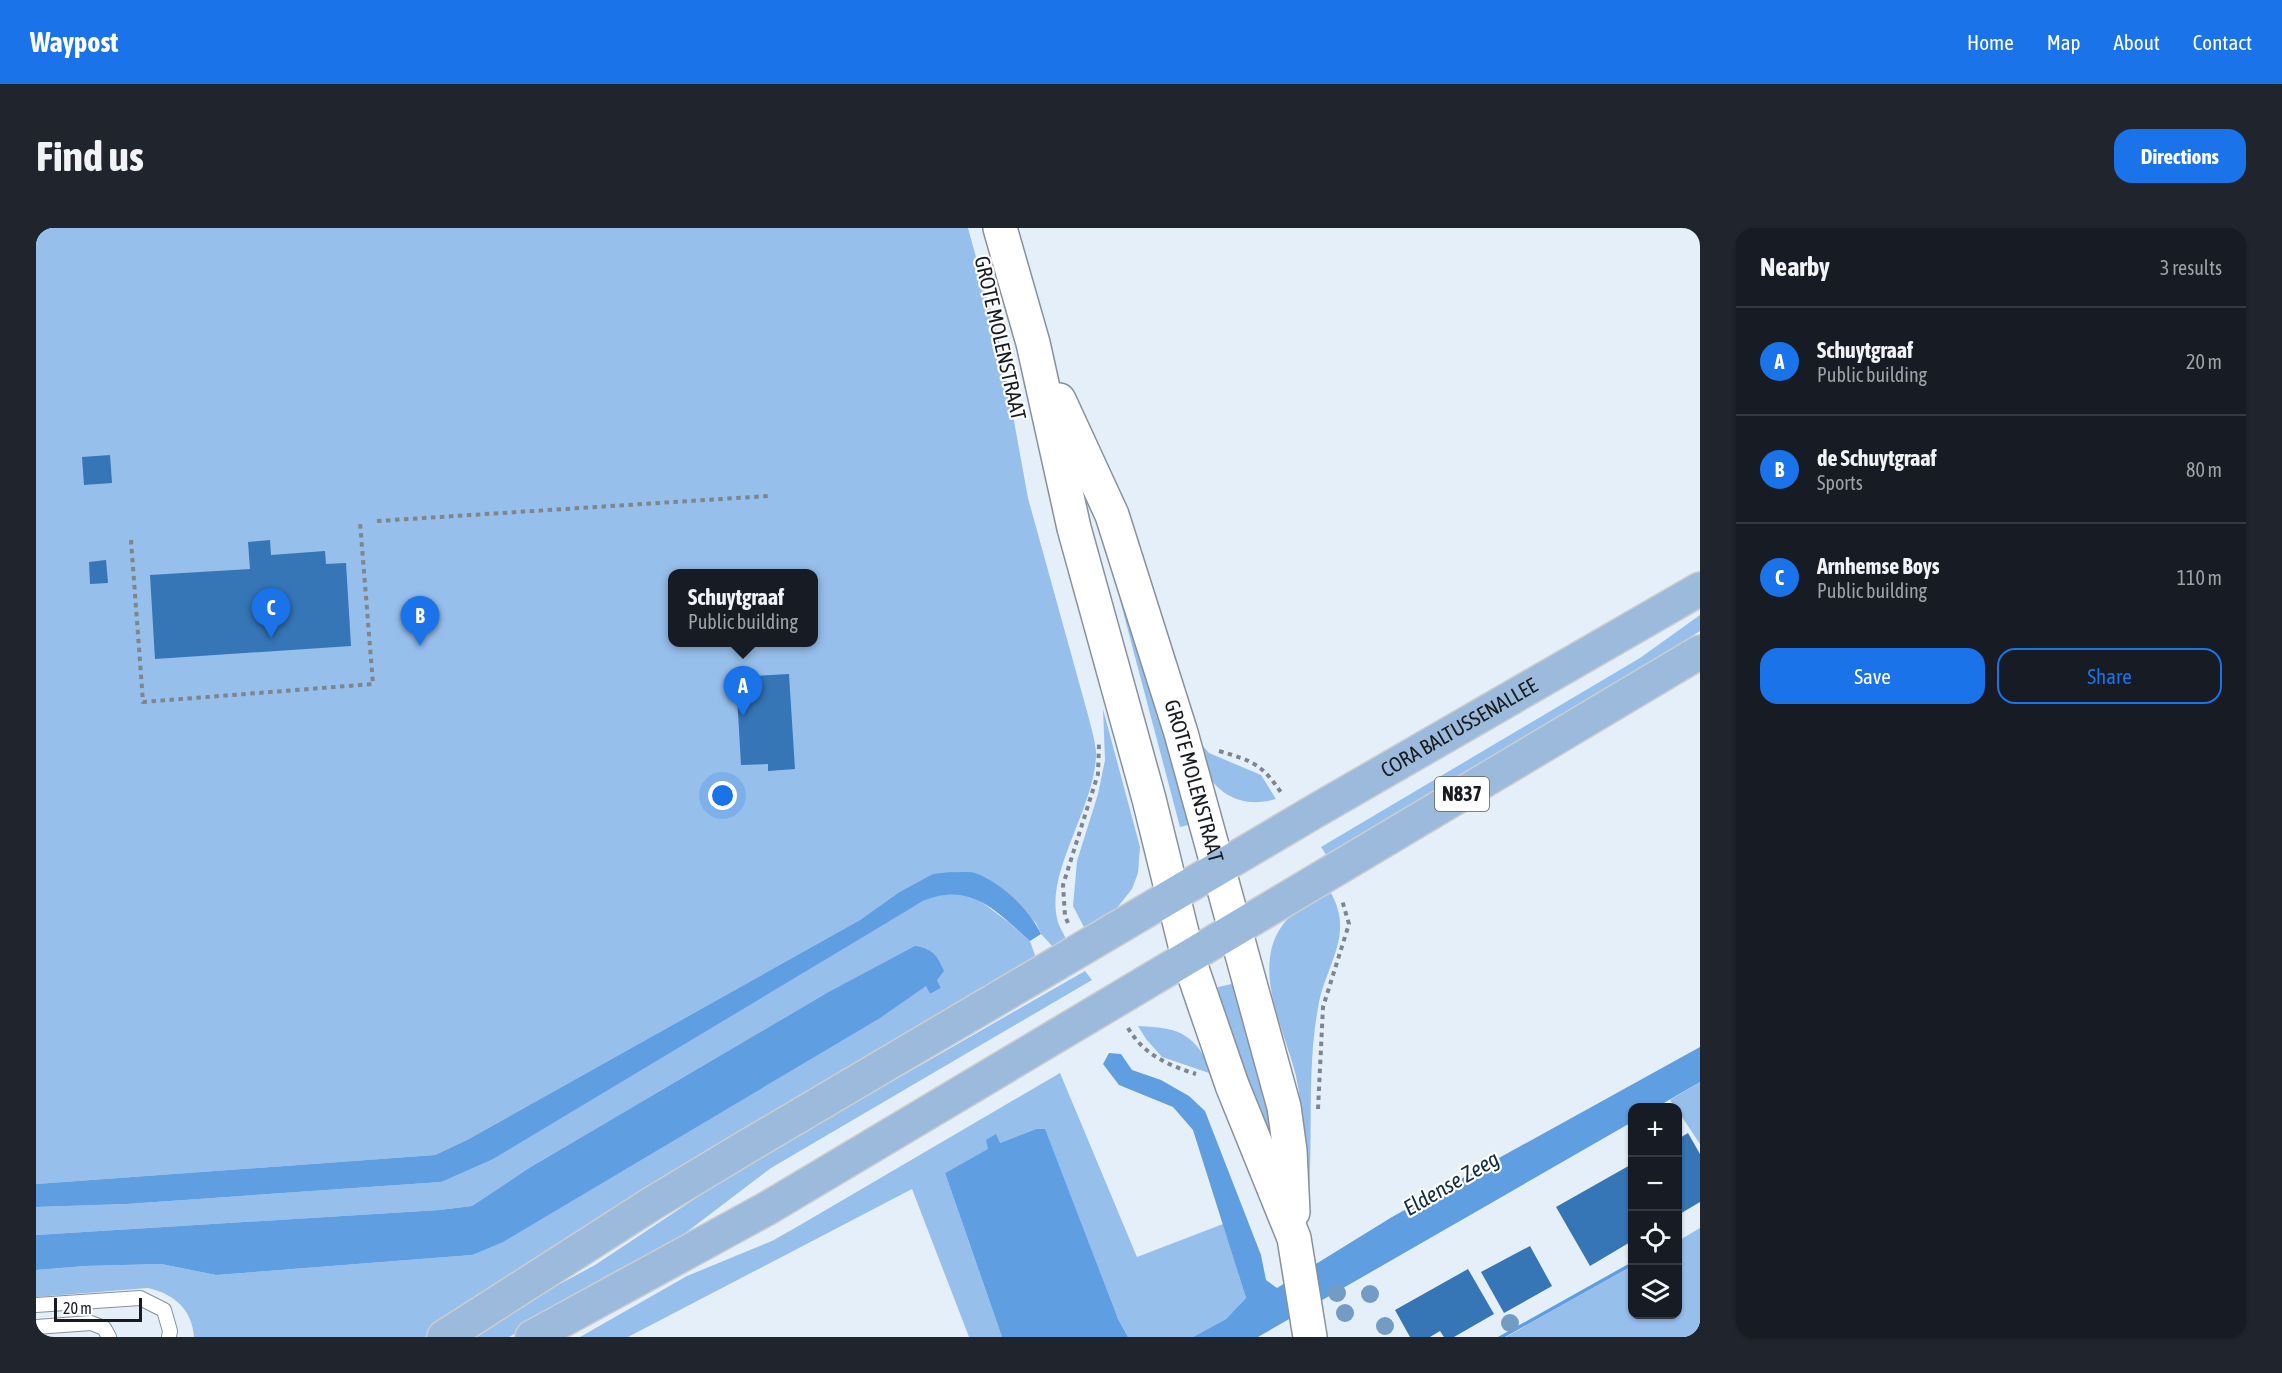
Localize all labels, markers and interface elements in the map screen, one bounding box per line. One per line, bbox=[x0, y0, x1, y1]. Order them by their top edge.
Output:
text: Waypost bbox=[30, 26, 118, 58]
text: Home bbox=[1967, 30, 2014, 54]
text: Map bbox=[2047, 30, 2081, 54]
text: About bbox=[2114, 30, 2160, 54]
text: Contact bbox=[2193, 30, 2252, 54]
button: Directions bbox=[2114, 129, 2246, 183]
text: Find us bbox=[36, 132, 144, 180]
text: Nearby bbox=[1760, 252, 1830, 282]
street label: GROTE MOLENSTRAAT bbox=[970, 253, 1032, 422]
text: 3 results bbox=[2160, 256, 2222, 279]
text: Schuytgraaf bbox=[1817, 337, 1913, 363]
text: A bbox=[1775, 350, 1784, 373]
text: 20 m bbox=[2186, 350, 2222, 373]
text: Public building bbox=[1817, 363, 1927, 386]
text: de Schuytgraaf bbox=[1817, 445, 1937, 471]
text: B bbox=[1775, 458, 1784, 481]
text: 80 m bbox=[2186, 458, 2222, 481]
text: Sports bbox=[1817, 471, 1863, 494]
text: Arnhemse Boys bbox=[1817, 553, 1940, 579]
text: C bbox=[1775, 566, 1784, 589]
text: 110 m bbox=[2177, 566, 2222, 589]
popup bbox=[668, 569, 818, 647]
text: Public building bbox=[1817, 579, 1927, 602]
text: Schuytgraaf bbox=[688, 584, 784, 610]
pin: C bbox=[252, 588, 290, 638]
pin: B bbox=[400, 596, 440, 646]
text: Public building bbox=[688, 610, 798, 633]
button: Save bbox=[1760, 648, 1985, 704]
button: Share bbox=[1997, 648, 2222, 704]
pin: A bbox=[724, 666, 762, 716]
street label: CORA BALTUSSENALLEE bbox=[1376, 673, 1541, 782]
street label: GROTE MOLENSTRAAT bbox=[1160, 697, 1229, 865]
road number: N837 bbox=[1435, 777, 1489, 811]
your location bbox=[708, 781, 737, 810]
map controls bbox=[1628, 1103, 1682, 1319]
button: + bbox=[1628, 1103, 1682, 1157]
water label: Eldense Zeeg bbox=[1399, 1145, 1503, 1221]
button: − bbox=[1628, 1157, 1682, 1211]
button: locate bbox=[1628, 1211, 1682, 1265]
button: layers bbox=[1628, 1265, 1682, 1319]
scale bar bbox=[54, 1295, 142, 1322]
text: 20 m bbox=[63, 1299, 92, 1317]

